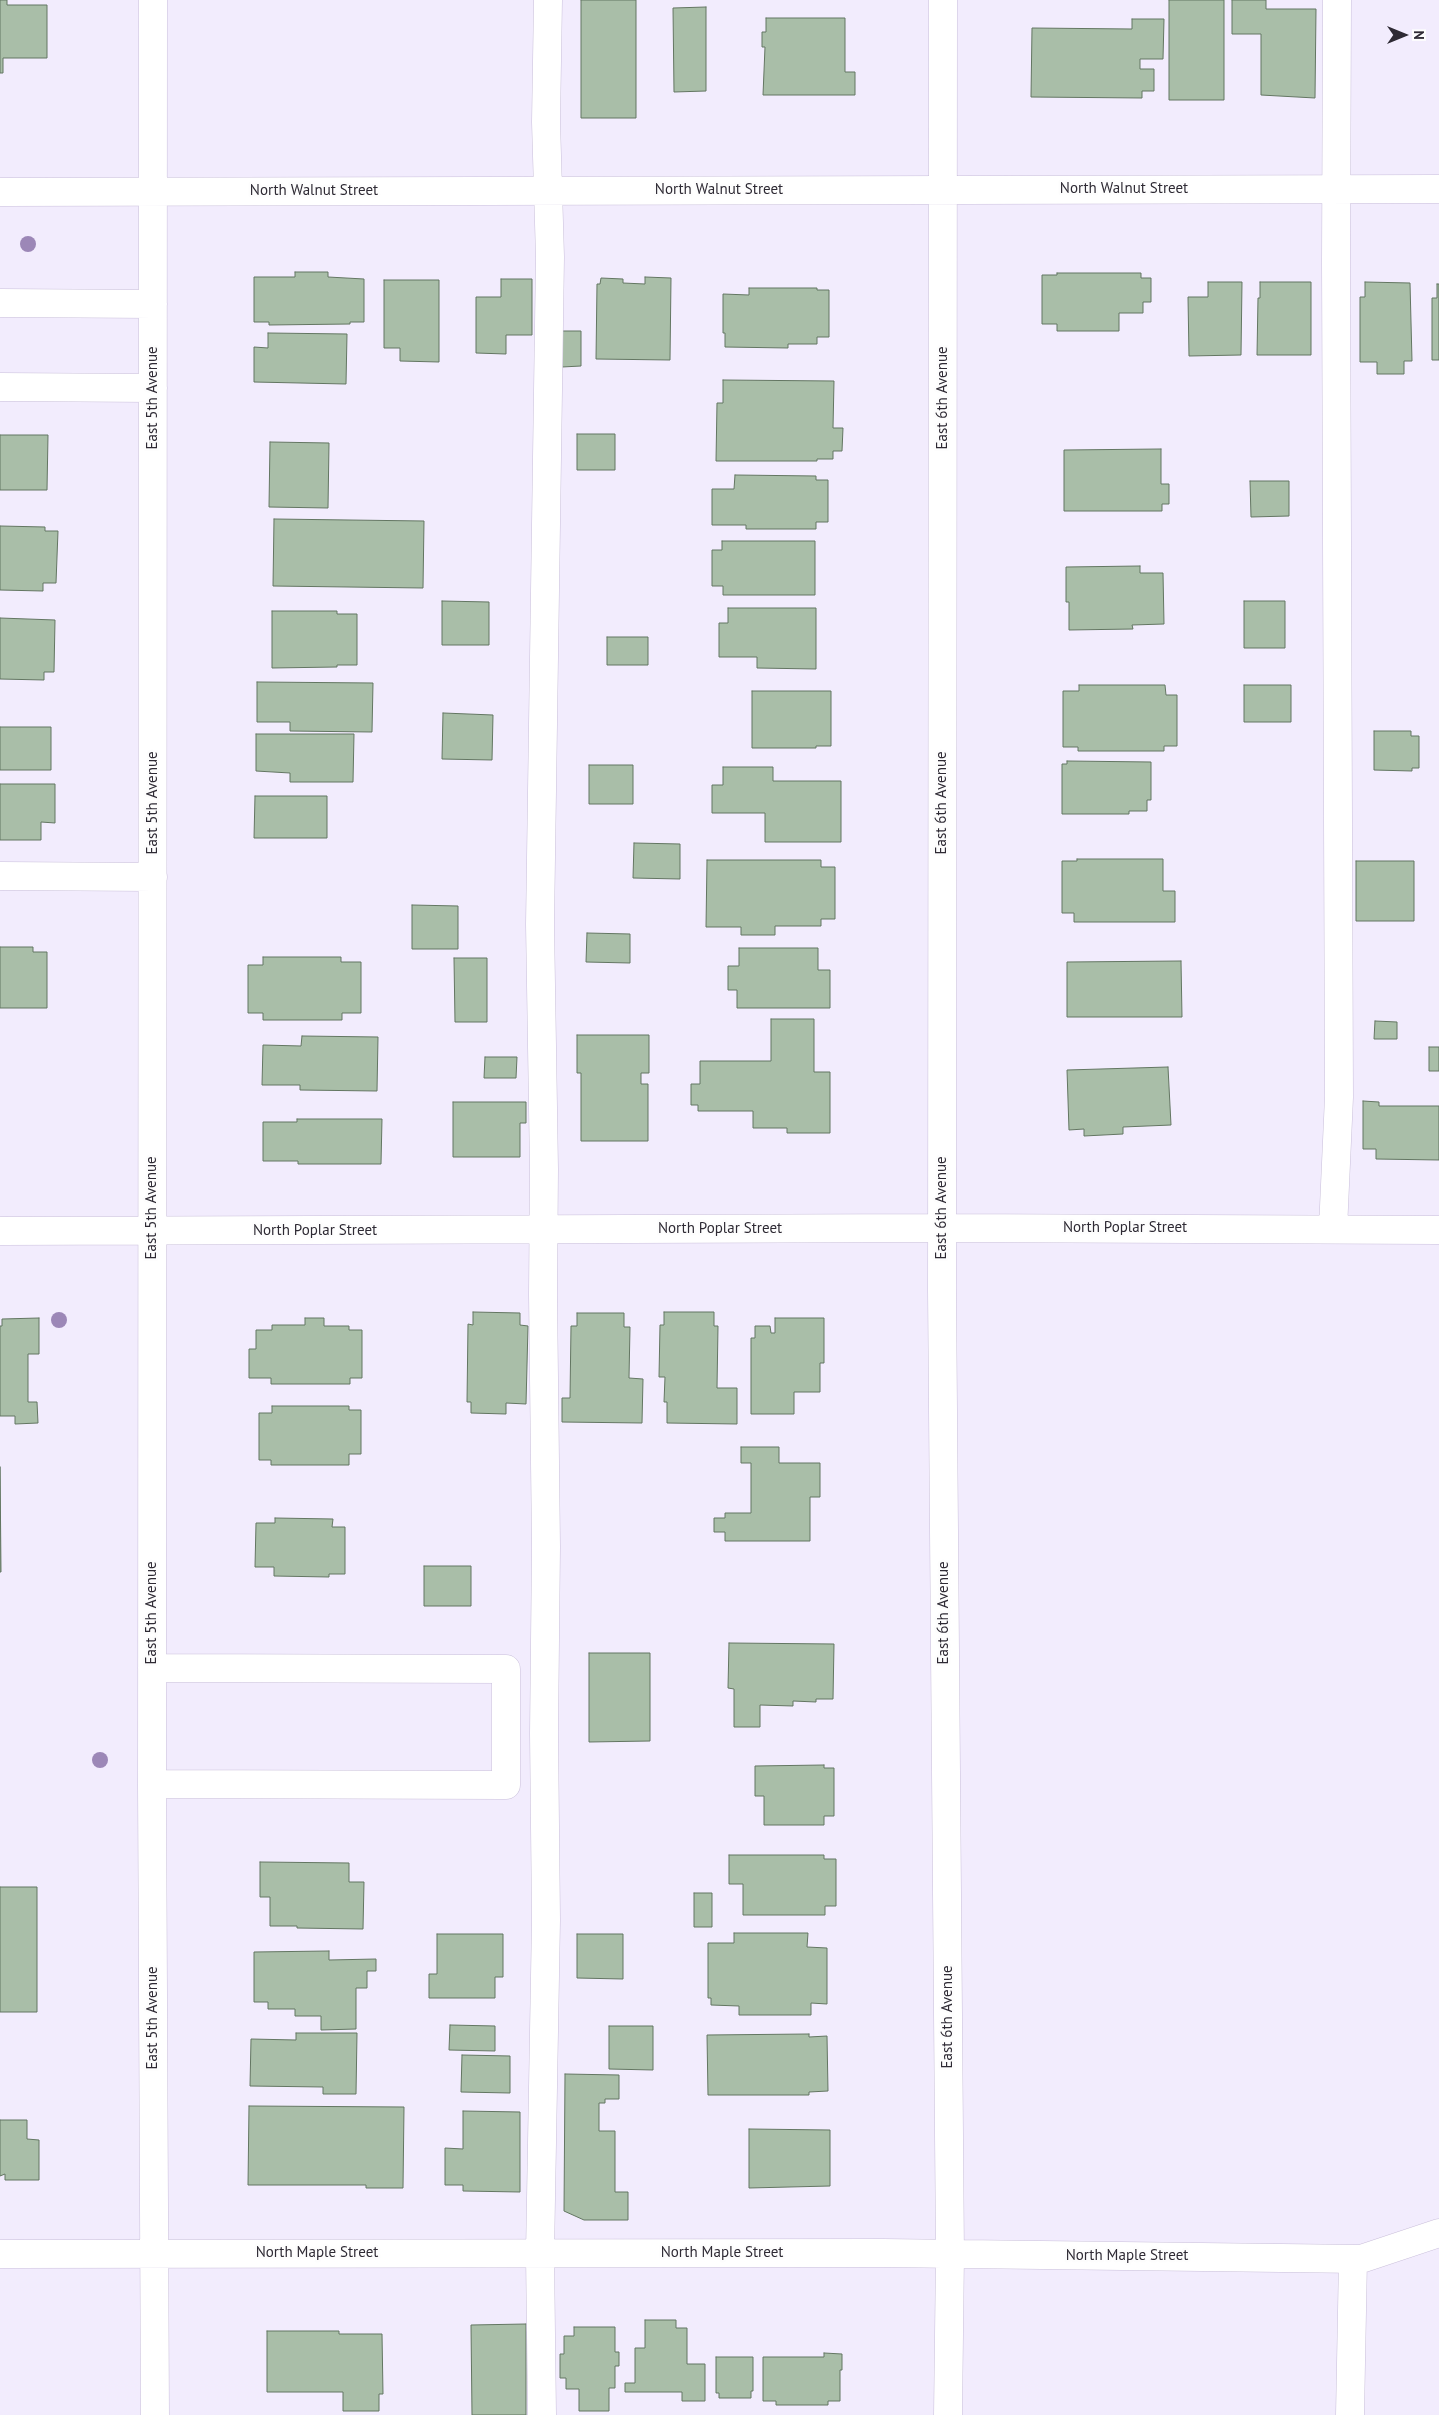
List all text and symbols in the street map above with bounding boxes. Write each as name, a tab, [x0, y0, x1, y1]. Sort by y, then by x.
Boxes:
north arrow	[1379, 10, 1429, 60]
text: N	[1410, 30, 1428, 40]
street label: North Walnut Street	[1060, 180, 1188, 198]
street label: North Walnut Street	[655, 181, 783, 199]
street label: North Walnut Street	[250, 182, 378, 200]
street label: East 5th Avenue	[144, 346, 162, 450]
street label: East 6th Avenue	[934, 346, 952, 450]
street label: East 5th Avenue	[144, 751, 162, 855]
street label: East 6th Avenue	[933, 751, 951, 855]
street label: East 5th Avenue	[143, 1156, 161, 1260]
street label: East 6th Avenue	[933, 1156, 951, 1260]
street label: North Poplar Street	[1063, 1219, 1187, 1237]
street label: North Poplar Street	[658, 1220, 782, 1238]
street label: North Poplar Street	[253, 1222, 377, 1240]
street label: East 5th Avenue	[143, 1561, 161, 1665]
street label: East 6th Avenue	[935, 1561, 953, 1665]
street label: East 6th Avenue	[939, 1965, 957, 2069]
street label: East 5th Avenue	[144, 1966, 162, 2070]
street label: North Maple Street	[256, 2244, 378, 2262]
street label: North Maple Street	[661, 2244, 783, 2262]
street label: North Maple Street	[1066, 2247, 1188, 2265]

